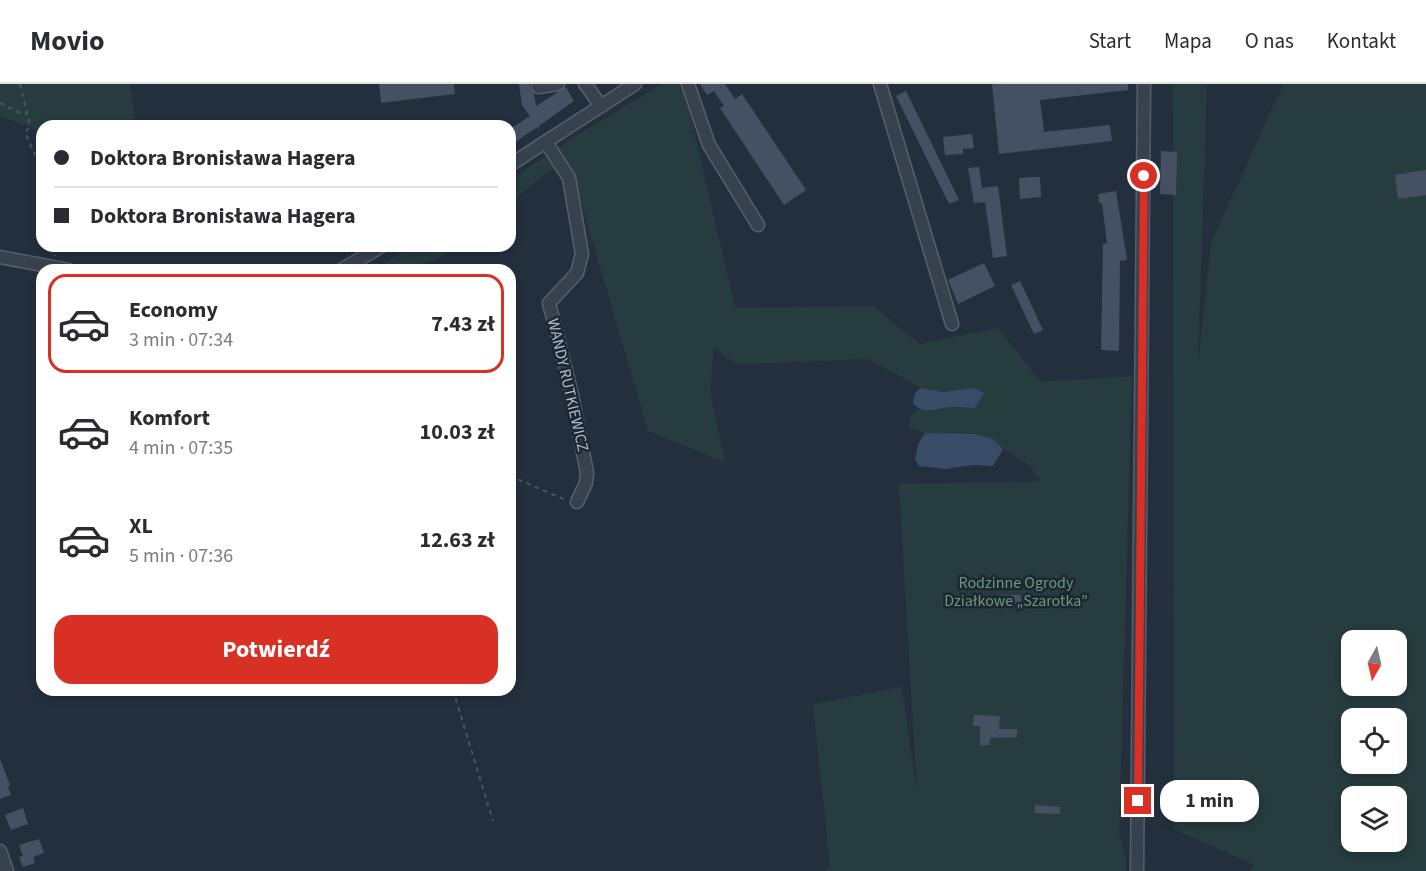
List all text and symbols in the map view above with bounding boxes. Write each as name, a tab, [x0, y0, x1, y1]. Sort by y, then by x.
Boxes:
text: Movio	[30, 21, 105, 61]
text: Start	[1089, 26, 1131, 56]
text: Mapa	[1164, 26, 1212, 56]
text: O nas	[1245, 26, 1294, 56]
text: Kontakt	[1327, 26, 1396, 56]
text: Doktora Bronisława Hagera	[90, 142, 356, 174]
route start	[1130, 162, 1157, 189]
text: Doktora Bronisława Hagera	[90, 200, 356, 232]
text: Economy	[129, 294, 218, 326]
icon: car	[57, 297, 111, 351]
text: 7.43 zł	[431, 308, 495, 340]
street label: WANDY RUTKIEWICZ	[542, 316, 594, 454]
text: 3 min · 07:34	[129, 326, 233, 354]
text: Komfort	[129, 402, 210, 434]
icon: car	[57, 405, 111, 459]
text: 10.03 zł	[420, 416, 495, 448]
text: 4 min · 07:35	[129, 434, 233, 462]
text: XL	[129, 510, 153, 542]
icon: car	[57, 513, 111, 567]
text: 12.63 zł	[420, 524, 495, 556]
text: 5 min · 07:36	[129, 542, 233, 570]
park label: Rodzinne Ogrody Działkowe „Szarotka”	[944, 572, 1088, 612]
button: Potwierdź	[54, 615, 498, 684]
north arrow	[1341, 630, 1407, 696]
map controls	[1341, 630, 1407, 852]
button: locate	[1341, 708, 1407, 774]
callout: 1 min	[1159, 780, 1258, 822]
button: layers	[1341, 786, 1407, 852]
route end	[1124, 787, 1151, 814]
text: 1 min	[1185, 787, 1234, 815]

